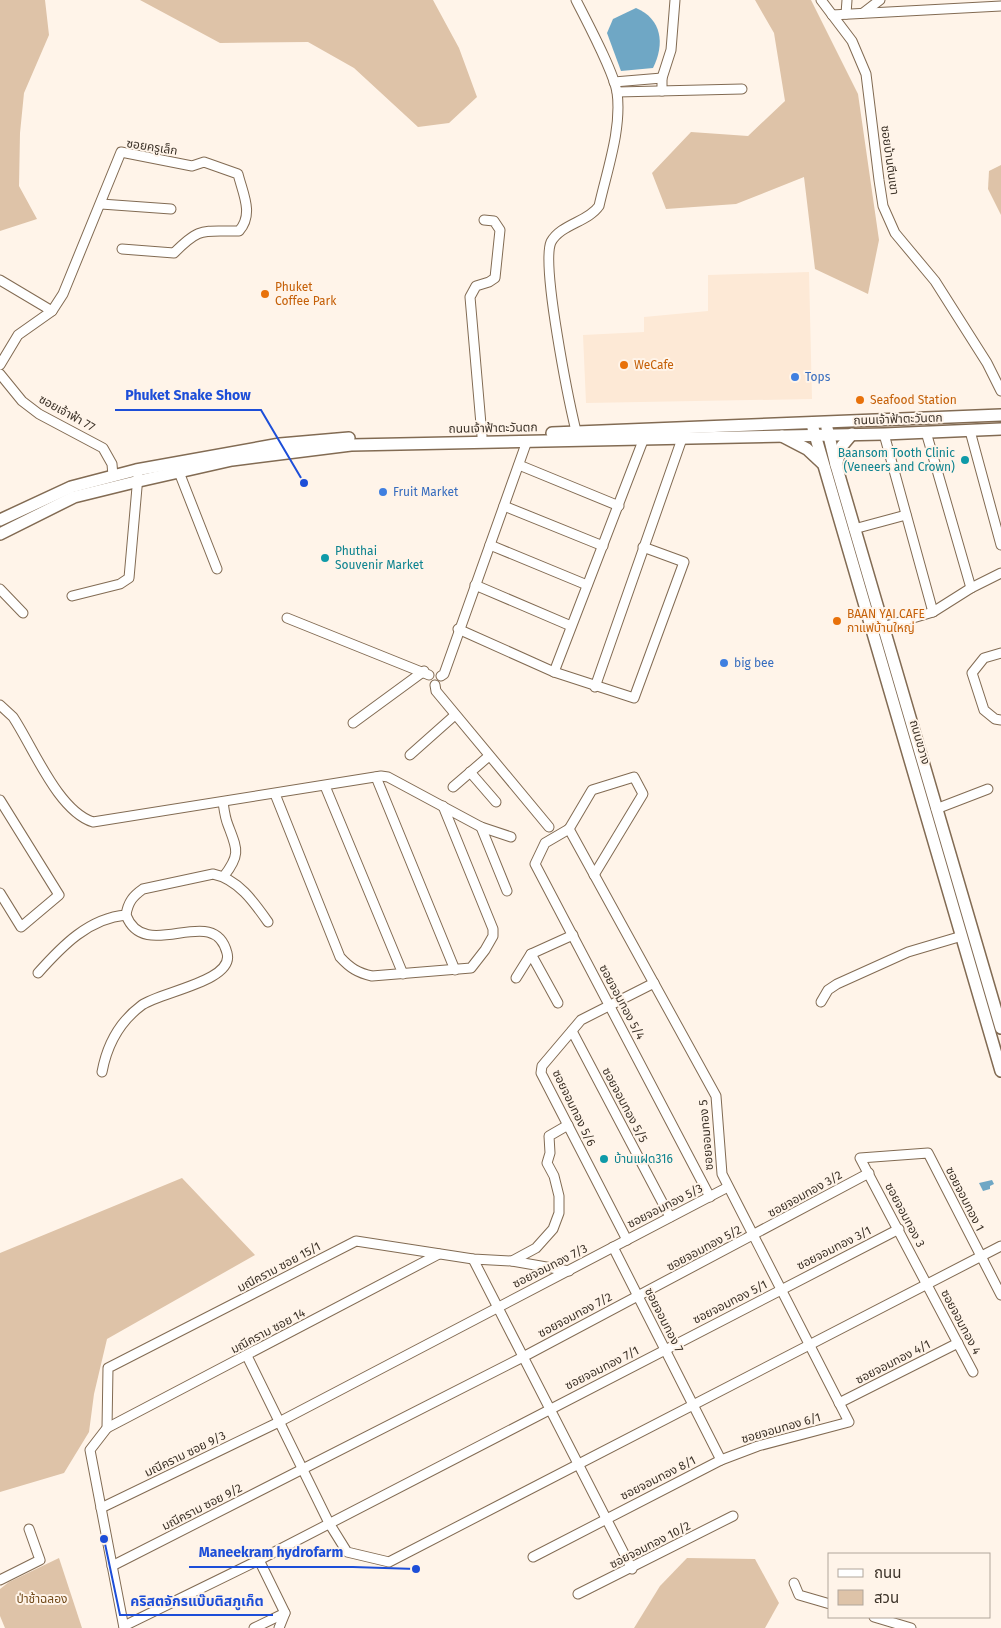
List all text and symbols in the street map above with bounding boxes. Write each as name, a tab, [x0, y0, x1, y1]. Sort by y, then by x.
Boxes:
street label: ซอยบ้านตีนเขา	[878, 124, 902, 196]
street label: ซอยครูเล็ก	[126, 136, 178, 158]
place label: Phuket Coffee Park	[275, 280, 337, 308]
marker: Phuket Coffee Park	[259, 288, 271, 300]
place label: WeCafe	[634, 358, 674, 372]
marker: WeCafe	[618, 359, 630, 371]
place label: Tops	[805, 370, 831, 384]
marker: Tops	[789, 371, 801, 383]
callout: Phuket Snake Show	[115, 381, 261, 410]
text: Phuket Snake Show	[125, 387, 251, 404]
street label: ซอยเจ้าฟ้า 77	[36, 392, 98, 434]
place label: Seafood Station	[870, 393, 957, 407]
marker: Seafood Station	[854, 394, 866, 406]
street label: ถนนเจ้าฟ้าตะวันตก	[853, 410, 943, 428]
street label: ถนนเจ้าฟ้าตะวันตก	[448, 420, 538, 436]
place label: Baansom Tooth Clinic (Veneers and Crown)	[838, 446, 955, 474]
marker: Baansom Tooth Clinic (Veneers and Crown)	[959, 454, 971, 466]
place label: Fruit Market	[393, 485, 459, 499]
marker: Fruit Market	[377, 486, 389, 498]
place label: Phuthai Souvenir Market	[335, 544, 424, 572]
marker: Phuthai Souvenir Market	[319, 552, 331, 564]
place label: BAAN YAI CAFE กาแฟบ้านใหญ่	[847, 607, 925, 635]
marker: BAAN YAI CAFE กาแฟบ้านใหญ่	[831, 615, 843, 627]
place label: big bee	[734, 656, 774, 670]
marker: big bee	[718, 657, 730, 669]
street label: ถนนขวาง	[907, 718, 933, 766]
street label: ซอยจอมทอง 5/4	[596, 962, 648, 1042]
street label: ซอยจอมทอง 5/5	[599, 1065, 651, 1145]
street label: ซอยจอมทอง 5/6	[549, 1068, 599, 1148]
street label: ซอยจอมทอง 5	[696, 1099, 716, 1171]
place label: บ้านแฝด316	[614, 1152, 673, 1166]
marker: บ้านแฝด316	[598, 1153, 610, 1165]
street label: ซอยจอมทอง 1	[943, 1164, 987, 1234]
street label: ซอยจอมทอง 3/2	[765, 1168, 845, 1220]
street label: ซอยจอมทอง 3	[882, 1180, 928, 1250]
street label: ซอยจอมทอง 5/3	[625, 1181, 705, 1231]
street label: ซอยจอมทอง 5/2	[664, 1222, 744, 1274]
street label: ซอยจอมทอง 3/1	[794, 1223, 874, 1273]
street label: มณีคราม ซอย 15/1	[235, 1239, 323, 1295]
street label: ซอยจอมทอง 7/3	[510, 1241, 590, 1291]
street label: ซอยจอมทอง 5/1	[690, 1277, 770, 1327]
street label: ซอยจอมทอง 7	[642, 1285, 686, 1355]
street label: ซอยจอมทอง 4	[938, 1287, 984, 1357]
street label: ซอยจอมทอง 7/2	[536, 1290, 614, 1340]
street label: มณีคราม ซอย 14	[228, 1305, 308, 1357]
street label: ซอยจอมทอง 4/1	[853, 1337, 933, 1387]
street label: ซอยจอมทอง 7/1	[563, 1343, 641, 1393]
street label: ซอยจอมทอง 6/1	[740, 1410, 822, 1446]
street label: มณีคราม ซอย 9/3	[142, 1428, 228, 1480]
street label: ซอยจอมทอง 8/1	[618, 1453, 698, 1503]
street label: มณีคราม ซอย 9/2	[159, 1481, 245, 1533]
street label: ซอยจอมทอง 10/2	[607, 1519, 693, 1571]
callout: Maneekram hydrofarm	[189, 1538, 353, 1567]
text: Maneekram hydrofarm	[199, 1544, 343, 1561]
legend	[828, 1553, 991, 1618]
text: ถนน	[874, 1564, 901, 1582]
callout: คริสตจักรแบ๊บติสภูเก็ต	[120, 1586, 273, 1615]
text: สวน	[874, 1589, 899, 1607]
park label: ป่าช้าฉลอง	[16, 1592, 68, 1606]
text: คริสตจักรแบ๊บติสภูเก็ต	[130, 1593, 264, 1611]

